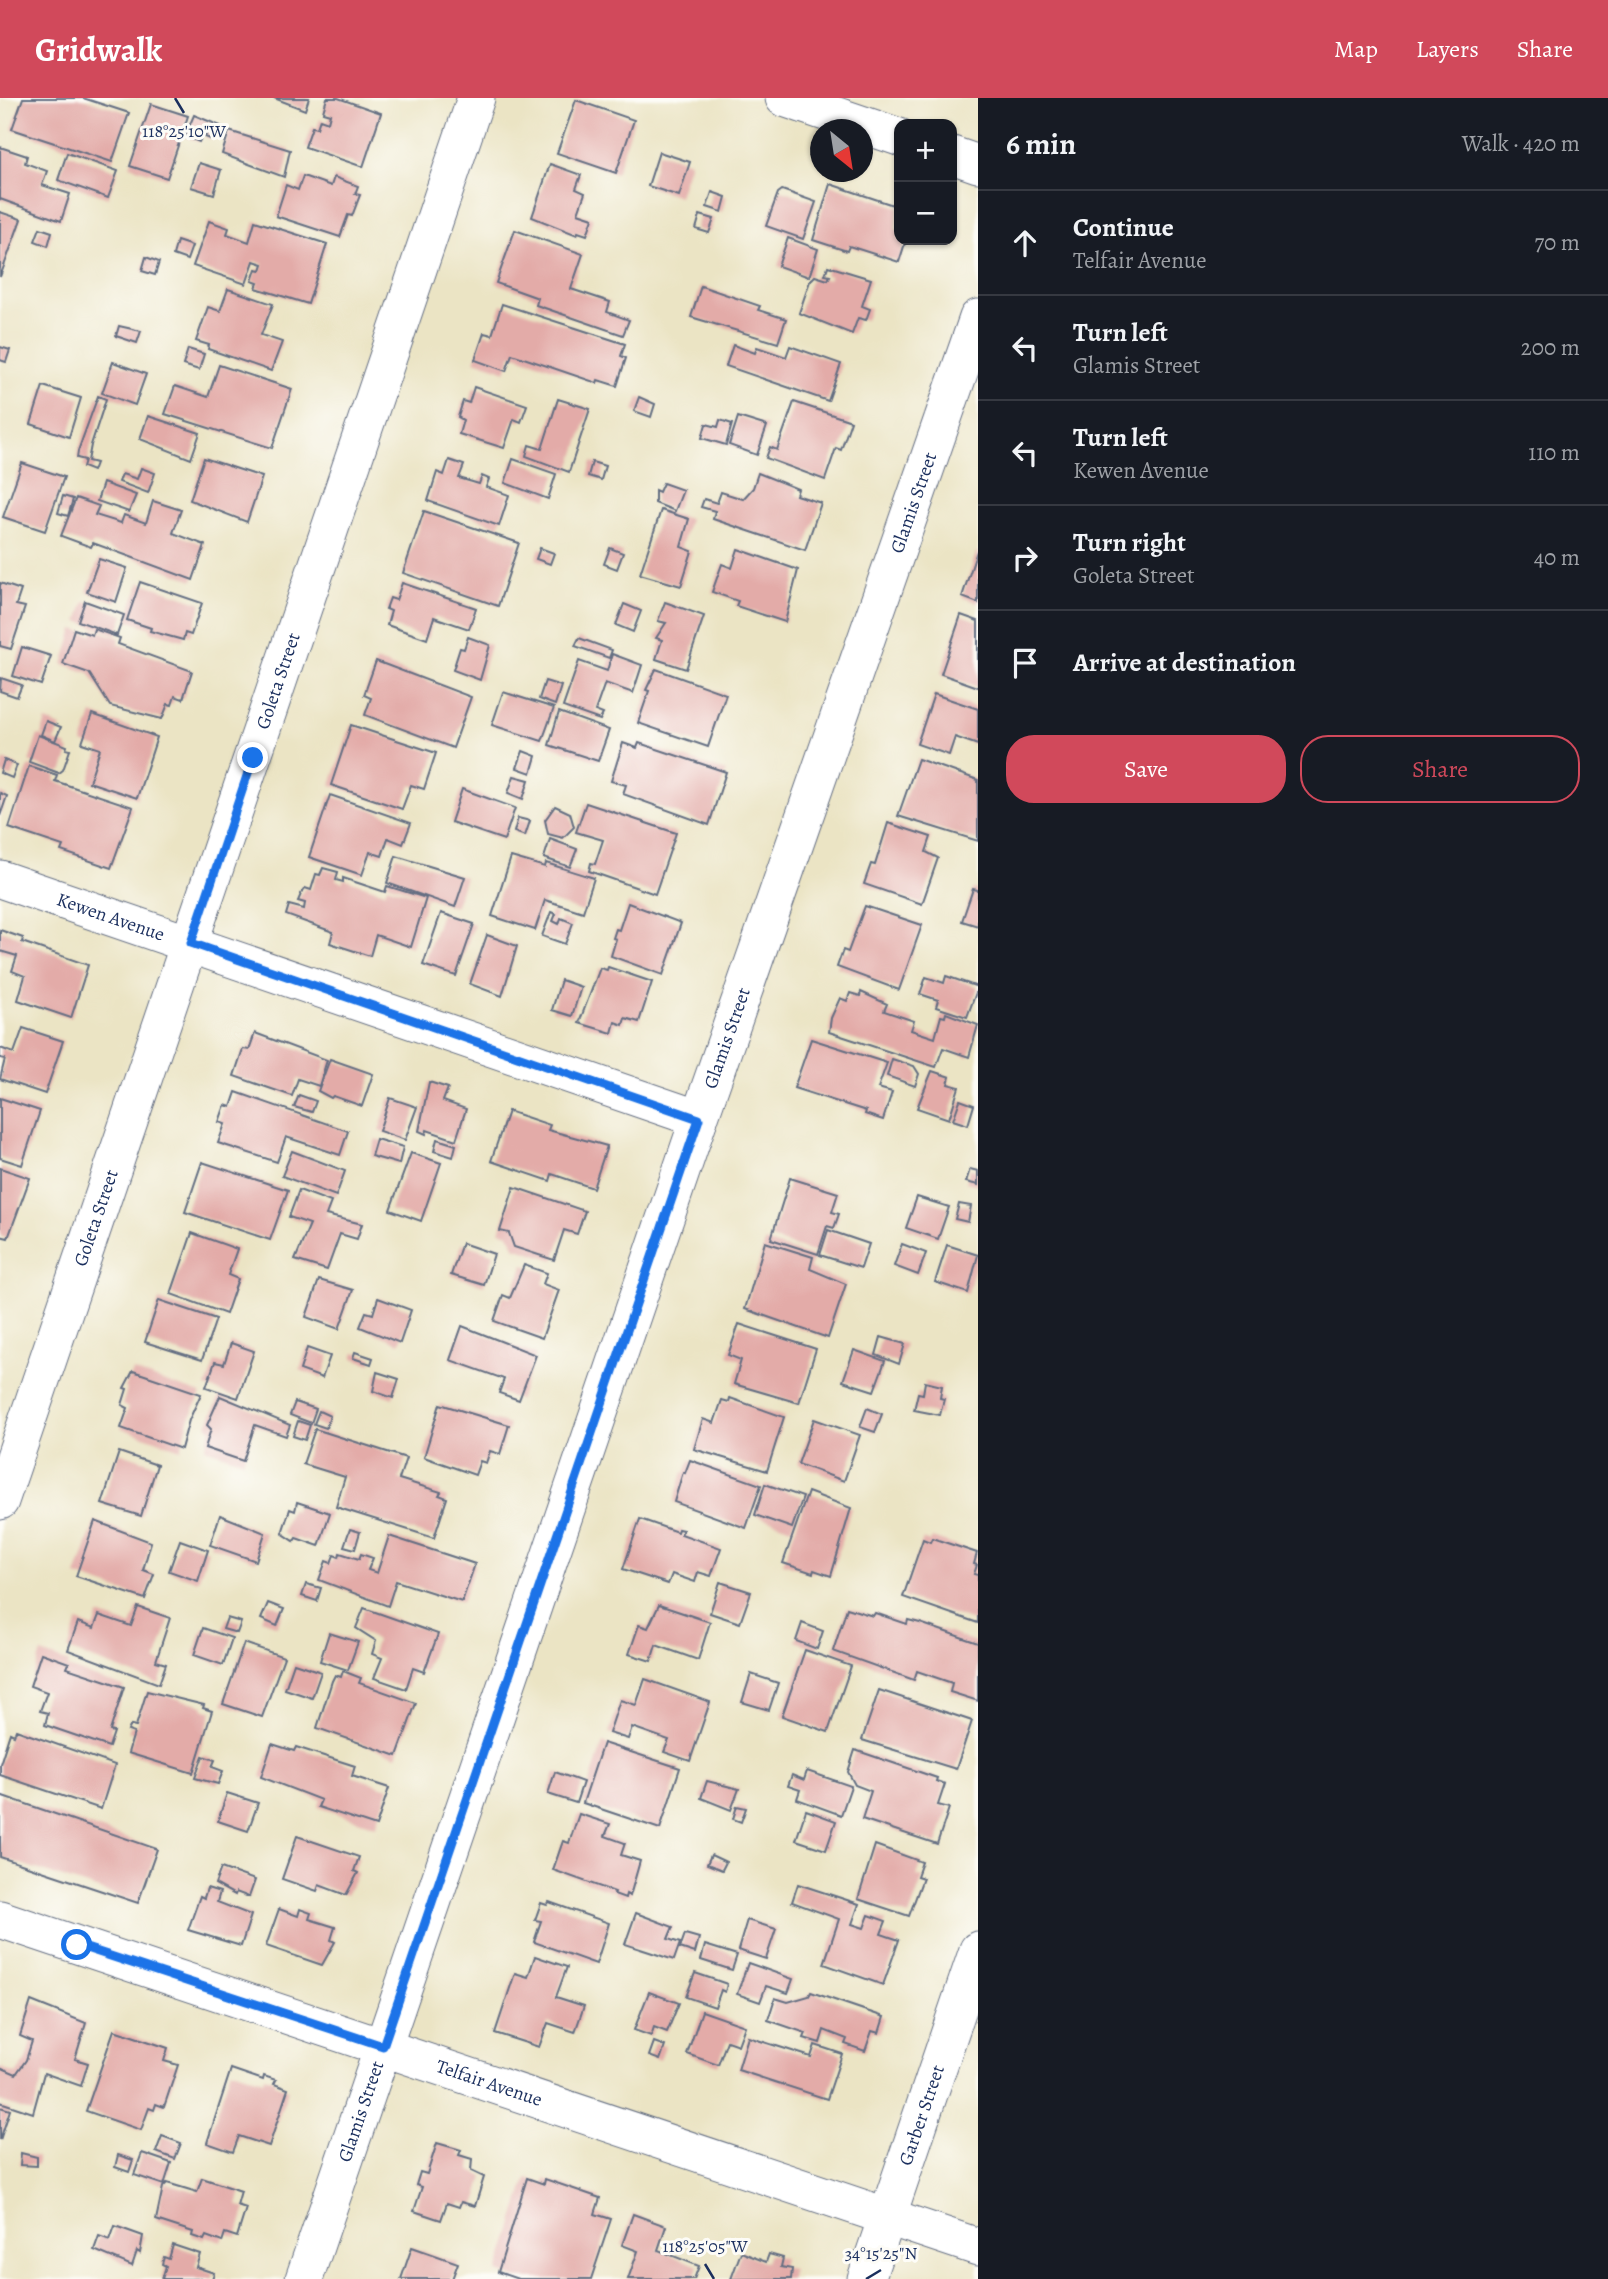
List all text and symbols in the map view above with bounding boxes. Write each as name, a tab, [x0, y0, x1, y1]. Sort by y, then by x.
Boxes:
text: Gridwalk	[35, 27, 162, 72]
text: Map	[1334, 33, 1378, 65]
text: Layers	[1416, 33, 1479, 65]
text: Share	[1517, 33, 1573, 65]
text: 118°25'10"W	[142, 119, 226, 143]
north arrow	[810, 119, 873, 182]
map controls	[894, 119, 957, 245]
button: +	[894, 119, 957, 182]
text: 6 min	[1006, 124, 1076, 164]
text: Walk · 420 m	[1462, 128, 1580, 159]
button: −	[894, 182, 957, 245]
text: Continue	[1073, 210, 1174, 245]
icon: ahead	[1006, 224, 1044, 262]
text: 70 m	[1534, 227, 1580, 258]
text: Telfair Avenue	[1073, 245, 1207, 276]
text: Turn left	[1073, 315, 1168, 350]
icon: left	[1006, 329, 1044, 367]
text: 200 m	[1521, 332, 1580, 363]
text: Glamis Street	[1073, 350, 1200, 381]
text: Turn left	[1073, 420, 1168, 455]
icon: left	[1006, 434, 1044, 472]
text: 110 m	[1528, 437, 1580, 468]
street label: Glamis Street	[884, 449, 943, 557]
text: Kewen Avenue	[1073, 455, 1209, 486]
text: Turn right	[1073, 525, 1186, 560]
icon: right	[1006, 539, 1044, 577]
text: 40 m	[1534, 542, 1580, 573]
text: Goleta Street	[1073, 560, 1195, 591]
street label: Goleta Street	[250, 629, 307, 733]
icon: arrive	[1006, 644, 1044, 682]
text: Arrive at destination	[1073, 645, 1296, 680]
button: Save	[1006, 735, 1286, 803]
button: Share	[1300, 735, 1580, 803]
route end	[237, 742, 268, 773]
street label: Kewen Avenue	[53, 886, 168, 948]
street label: Glamis Street	[698, 984, 757, 1092]
street label: Goleta Street	[68, 1166, 125, 1270]
route start	[61, 1929, 92, 1960]
street label: Telfair Avenue	[433, 2053, 546, 2113]
street label: Glamis Street	[332, 2057, 390, 2165]
street label: Garber Street	[893, 2062, 951, 2169]
text: 118°25'05"W	[662, 2234, 748, 2258]
text: 34°15'25"N	[845, 2241, 917, 2265]

